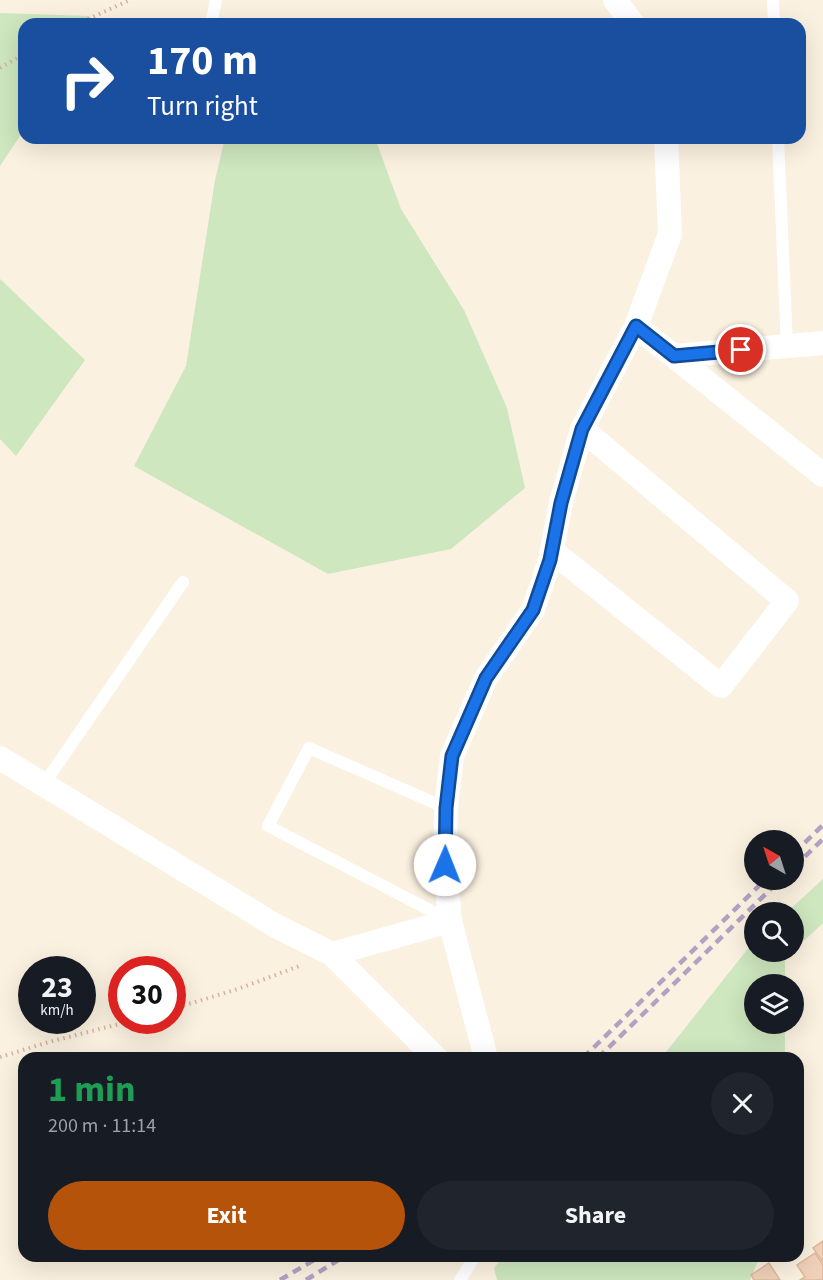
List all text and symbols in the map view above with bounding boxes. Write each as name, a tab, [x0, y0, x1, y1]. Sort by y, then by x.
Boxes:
text: 170 m	[147, 31, 258, 91]
icon: right	[48, 42, 126, 120]
text: Turn right	[147, 87, 258, 126]
pin	[715, 324, 766, 375]
icon: arrive	[724, 333, 757, 366]
north arrow	[744, 830, 804, 890]
map controls	[744, 830, 804, 1034]
position arrow	[413, 833, 477, 897]
button: search	[744, 902, 804, 962]
speed limit sign: 30	[108, 956, 186, 1034]
text: 23	[41, 966, 73, 1009]
button: layers	[744, 974, 804, 1034]
text: km/h	[40, 1000, 74, 1021]
text: 1 min	[48, 1064, 136, 1115]
button: close	[711, 1072, 774, 1135]
text: 200 m · 11:14	[48, 1112, 156, 1140]
button: Exit	[48, 1181, 405, 1250]
button: Share	[417, 1181, 774, 1250]

